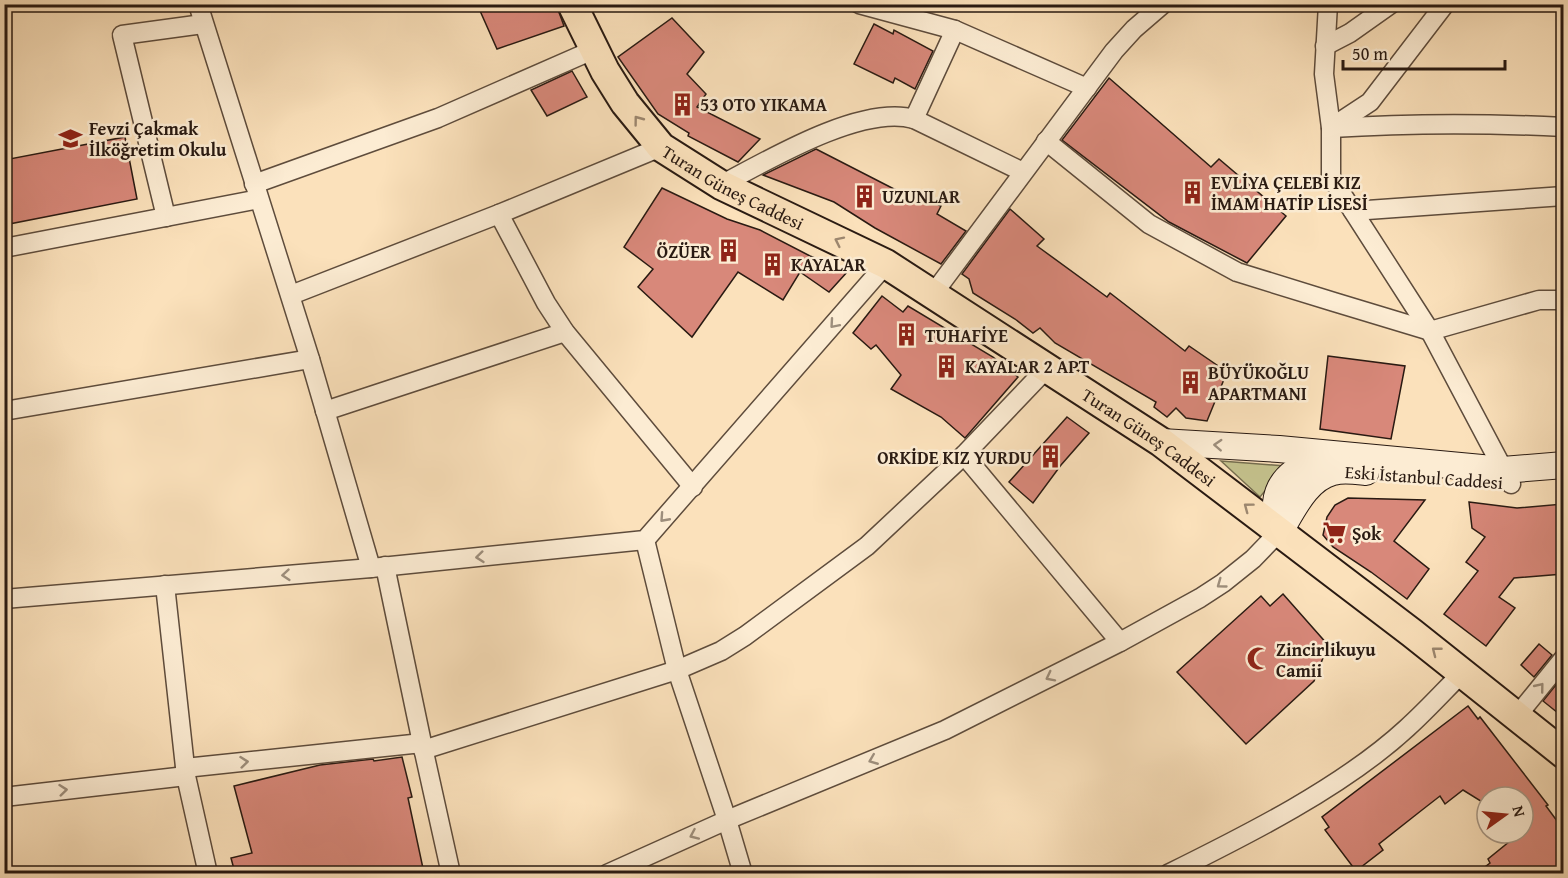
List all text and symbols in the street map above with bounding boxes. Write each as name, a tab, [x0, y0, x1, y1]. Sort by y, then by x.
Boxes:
scale bar	[1343, 33, 1505, 71]
text: 50 m	[1352, 40, 1388, 67]
building icon: 53 OTO YIKAMA	[669, 91, 695, 117]
place label: 53 OTO YIKAMA	[700, 91, 827, 118]
place label: Fevzi Çakmak İlköğretim Okulu	[89, 115, 227, 163]
one-way arrow	[634, 115, 645, 126]
school or university icon: Fevzi Çakmak İlköğretim Okulu	[58, 125, 84, 151]
street label: Turan Güneş Caddesi	[657, 138, 809, 236]
place label: EVLİYA ÇELEBİ KIZ İMAM HATİP LİSESİ	[1211, 169, 1368, 217]
building icon: EVLİYA ÇELEBİ KIZ İMAM HATİP LİSESİ	[1180, 179, 1206, 205]
building icon: UZUNLAR	[851, 183, 877, 209]
place label: UZUNLAR	[882, 183, 961, 210]
one-way arrow	[834, 237, 845, 249]
place label: ÖZÜER	[657, 238, 712, 265]
building icon: ÖZÜER	[716, 238, 742, 264]
building icon: KAYALAR	[760, 251, 786, 277]
place label: KAYALAR	[791, 251, 866, 278]
one-way arrow	[830, 317, 841, 328]
building icon: TUHAFİYE	[894, 322, 920, 348]
place label: TUHAFİYE	[925, 322, 1008, 349]
building icon: KAYALAR 2 APT	[934, 353, 960, 379]
place label: KAYALAR 2 APT	[965, 353, 1090, 380]
place label: BÜYÜKOĞLU APARTMANI	[1208, 359, 1309, 407]
building icon: BÜYÜKOĞLU APARTMANI	[1177, 369, 1203, 395]
street label: Turan Güneş Caddesi	[1077, 381, 1222, 493]
one-way arrow	[1213, 439, 1222, 452]
place label: ORKİDE KIZ YURDU	[877, 444, 1032, 471]
building icon: ORKİDE KIZ YURDU	[1037, 444, 1063, 470]
street label: Eski İstanbul Caddesi	[1344, 458, 1504, 496]
one-way arrow	[1244, 503, 1255, 514]
one-way arrow	[660, 512, 671, 522]
supermarket icon: Şok	[1321, 520, 1347, 546]
place label: Şok	[1352, 520, 1382, 547]
one-way arrow	[475, 550, 484, 562]
one-way arrow	[281, 568, 290, 581]
one-way arrow	[1216, 577, 1227, 588]
place label: Zincirlikuyu Camii	[1276, 636, 1376, 684]
mosque icon: Zincirlikuyu Camii	[1245, 646, 1271, 672]
one-way arrow	[1432, 648, 1443, 659]
one-way arrow	[1045, 670, 1056, 682]
one-way arrow	[1532, 683, 1543, 694]
one-way arrow	[869, 753, 880, 765]
one-way arrow	[239, 756, 248, 769]
one-way arrow	[58, 784, 67, 797]
north arrow	[1475, 785, 1535, 845]
text: N	[1507, 803, 1533, 820]
one-way arrow	[689, 828, 700, 840]

